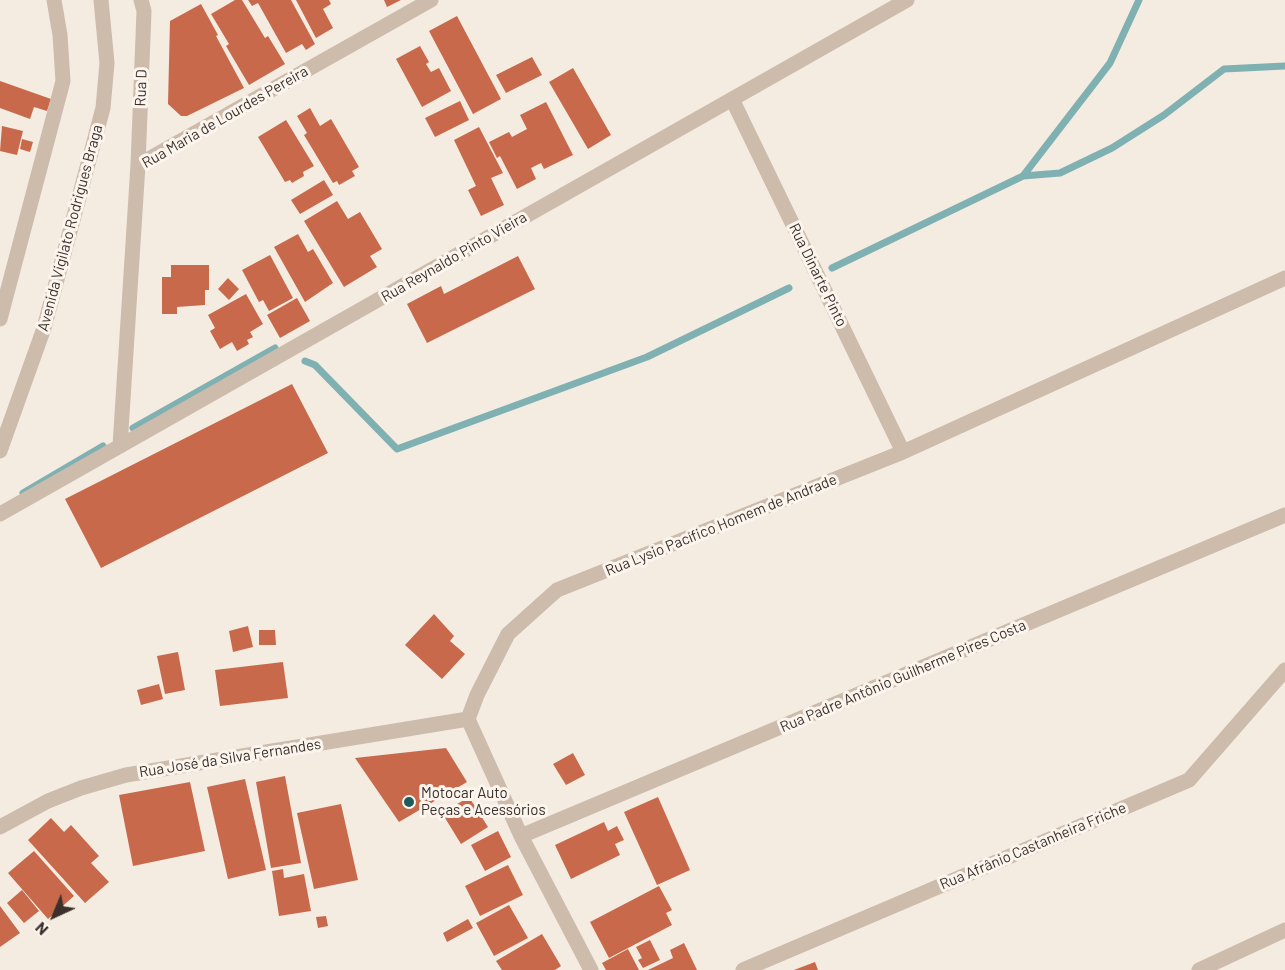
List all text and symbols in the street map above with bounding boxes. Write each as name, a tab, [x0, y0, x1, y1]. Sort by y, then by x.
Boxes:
street label: Rua Maria de Lourdes Pereira	[139, 62, 311, 172]
street label: Rua D	[131, 69, 151, 107]
street label: Avenida Vigilato Rodrigues Braga	[34, 123, 106, 333]
street label: Rua Reynaldo Pinto Vieira	[378, 208, 530, 306]
street label: Rua Dinarte Pinto	[785, 220, 851, 330]
street label: Rua Lysio Pacífico Homem de Andrade	[603, 470, 839, 580]
street label: Rua Padre Antônio Guilherme Pires Costa	[777, 616, 1029, 736]
street label: Rua José da Silva Fernandes	[138, 735, 322, 781]
place label: Motocar Auto Peças e Acessórios	[421, 784, 546, 819]
marker: Motocar Auto Peças e Acessórios	[402, 795, 416, 809]
street label: Rua Afrânio Castanheira Friche	[937, 799, 1129, 893]
north arrow	[24, 886, 84, 946]
text: N	[31, 919, 52, 940]

